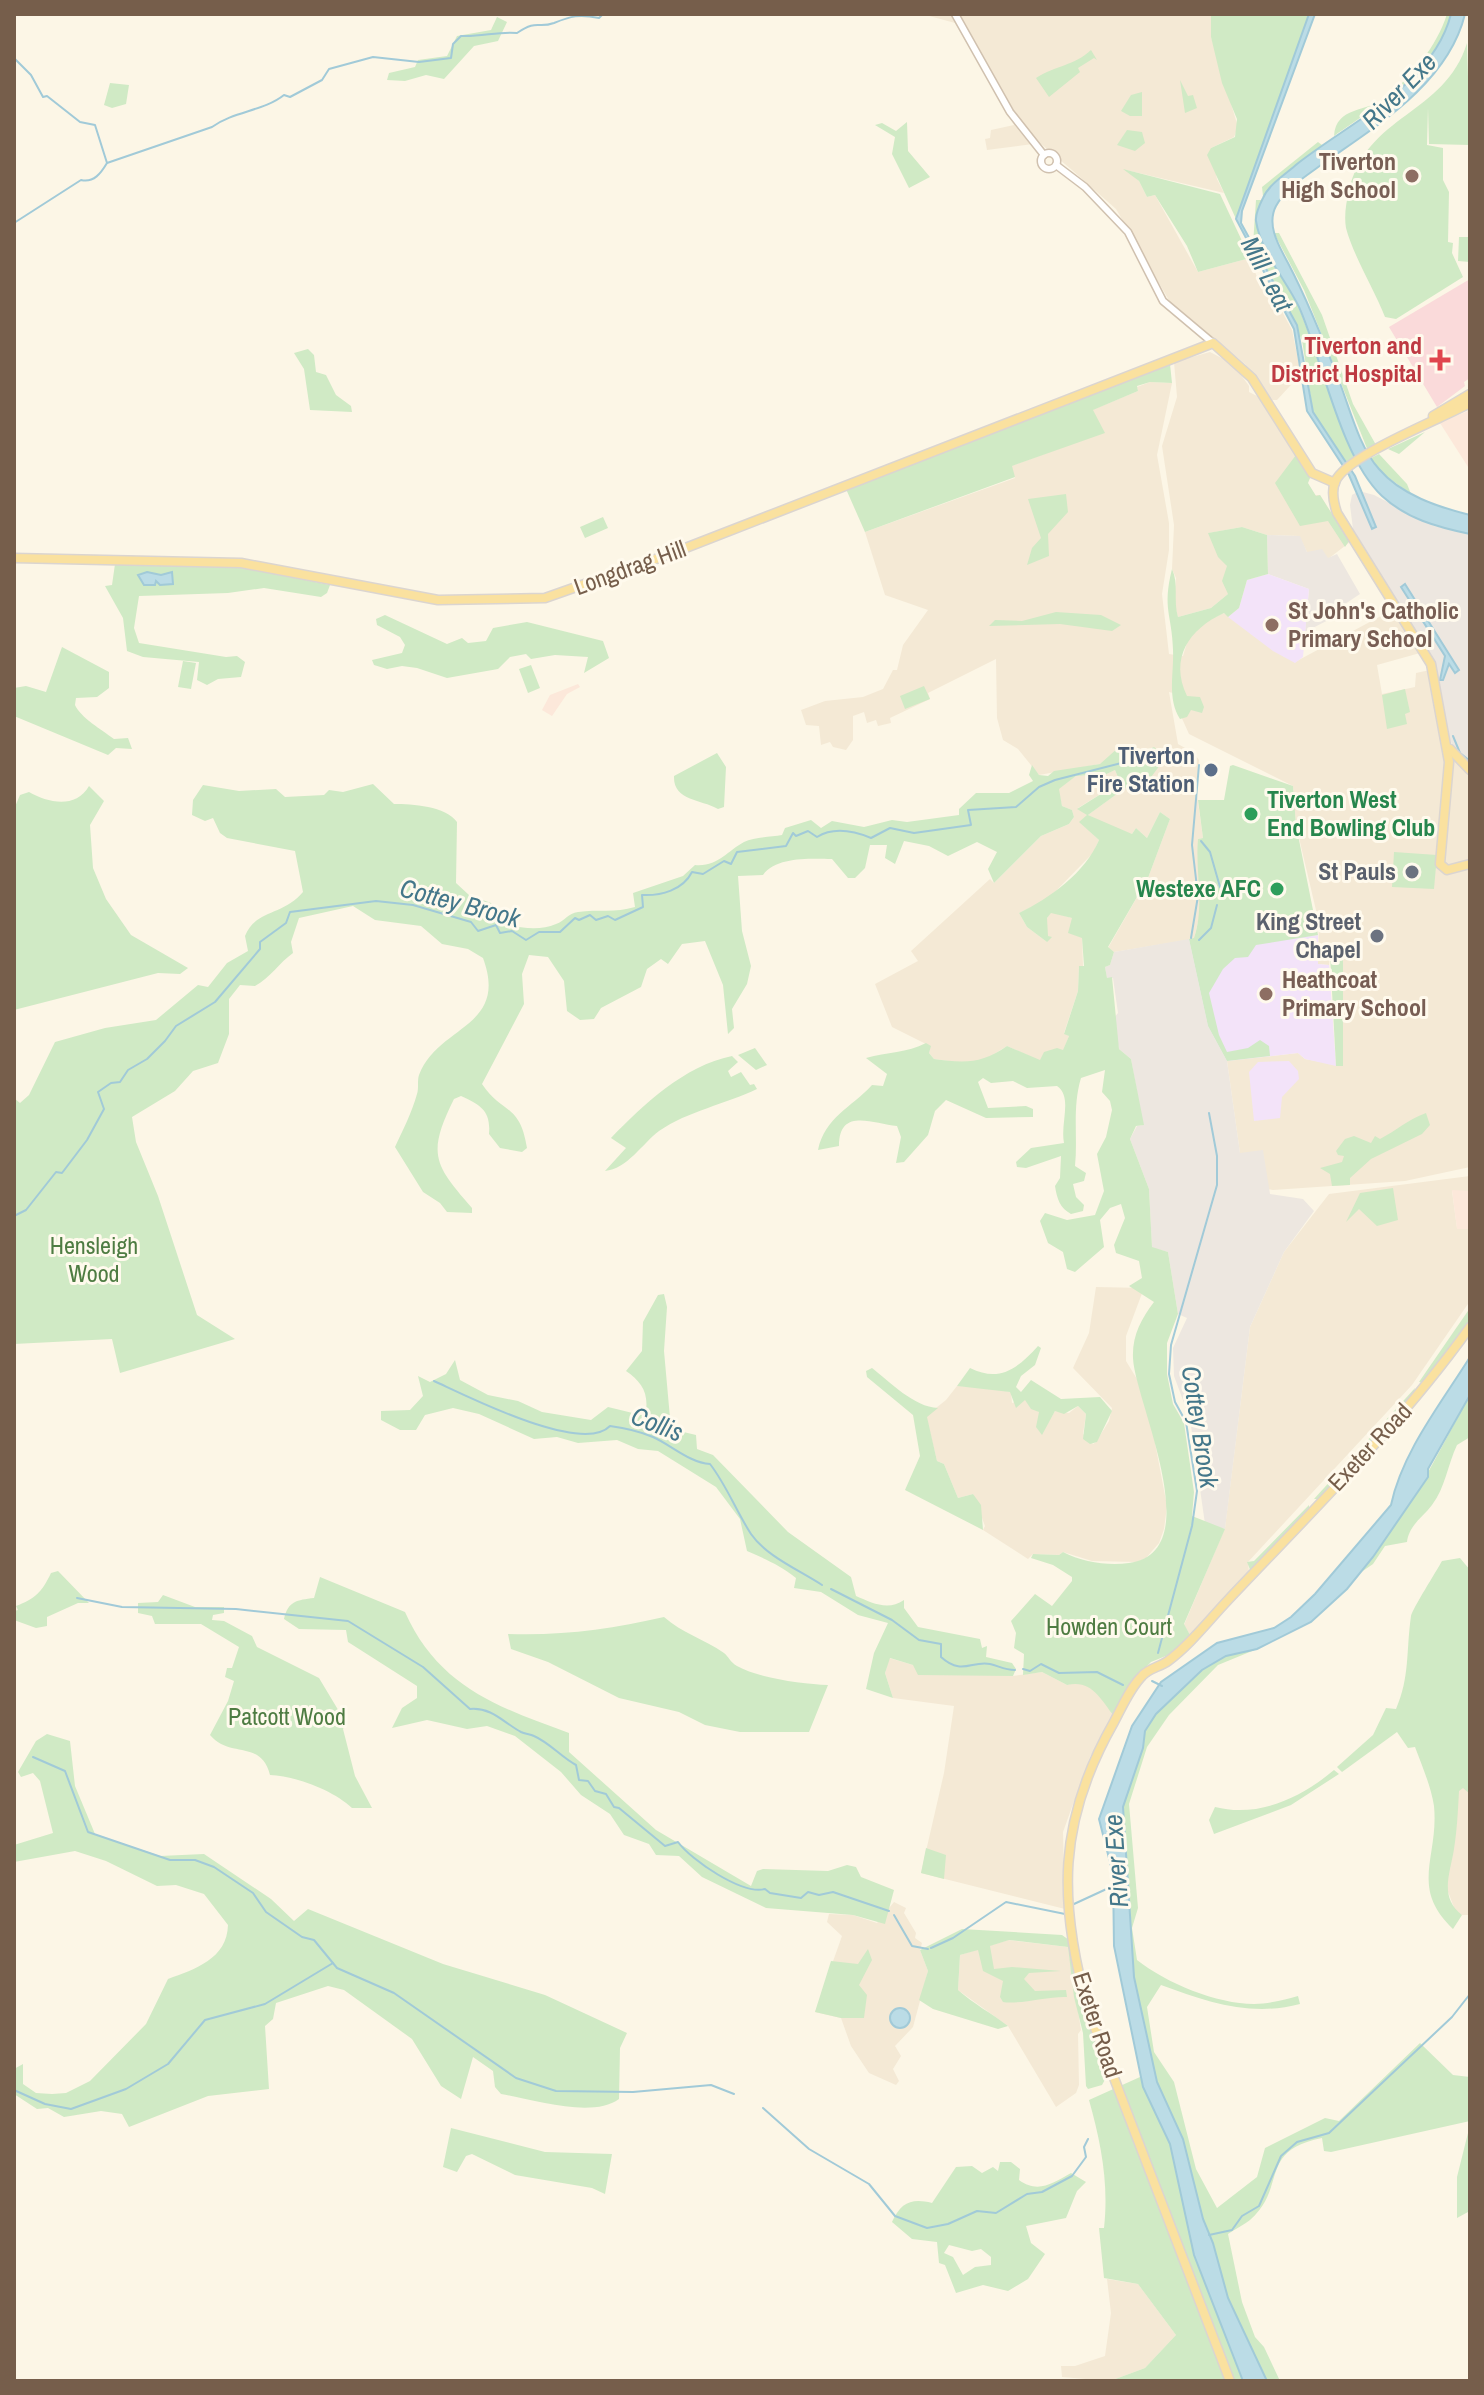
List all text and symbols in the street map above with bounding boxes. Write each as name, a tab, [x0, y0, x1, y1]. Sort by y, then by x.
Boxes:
water label: River Exe	[1354, 45, 1444, 136]
place label: Tiverton High School	[1281, 145, 1396, 205]
marker: Tiverton High School	[1403, 167, 1421, 185]
water label: Mill Leat	[1233, 230, 1302, 318]
place label: Tiverton and District Hospital	[1271, 329, 1422, 389]
marker: Tiverton and District Hospital	[1429, 349, 1451, 371]
street label: Longdrag Hill	[569, 532, 690, 602]
place label: St John's Catholic Primary School	[1288, 594, 1459, 654]
marker: St John's Catholic Primary School	[1263, 616, 1281, 634]
place label: Tiverton Fire Station	[1087, 739, 1195, 799]
marker: Tiverton Fire Station	[1202, 761, 1220, 779]
place label: Tiverton West End Bowling Club	[1267, 783, 1435, 843]
marker: Tiverton West End Bowling Club	[1242, 805, 1260, 823]
place label: St Pauls	[1318, 855, 1396, 887]
marker: St Pauls	[1403, 863, 1421, 881]
water label: Cottey Brook	[396, 870, 525, 936]
place label: Westexe AFC	[1136, 872, 1261, 904]
marker: Westexe AFC	[1268, 880, 1286, 898]
place label: King Street Chapel	[1256, 905, 1361, 965]
marker: King Street Chapel	[1368, 927, 1386, 945]
place label: Heathcoat Primary School	[1282, 963, 1426, 1023]
marker: Heathcoat Primary School	[1257, 985, 1275, 1003]
park label: Hensleigh Wood	[50, 1229, 138, 1289]
water label: Cottey Brook	[1174, 1363, 1228, 1492]
street label: Exeter Road	[1320, 1395, 1418, 1497]
water label: Collis	[626, 1398, 688, 1449]
park label: Howden Court	[1046, 1610, 1172, 1642]
park label: Patcott Wood	[228, 1700, 346, 1732]
water label: River Exe	[1095, 1813, 1136, 1909]
street label: Exeter Road	[1066, 1968, 1130, 2082]

